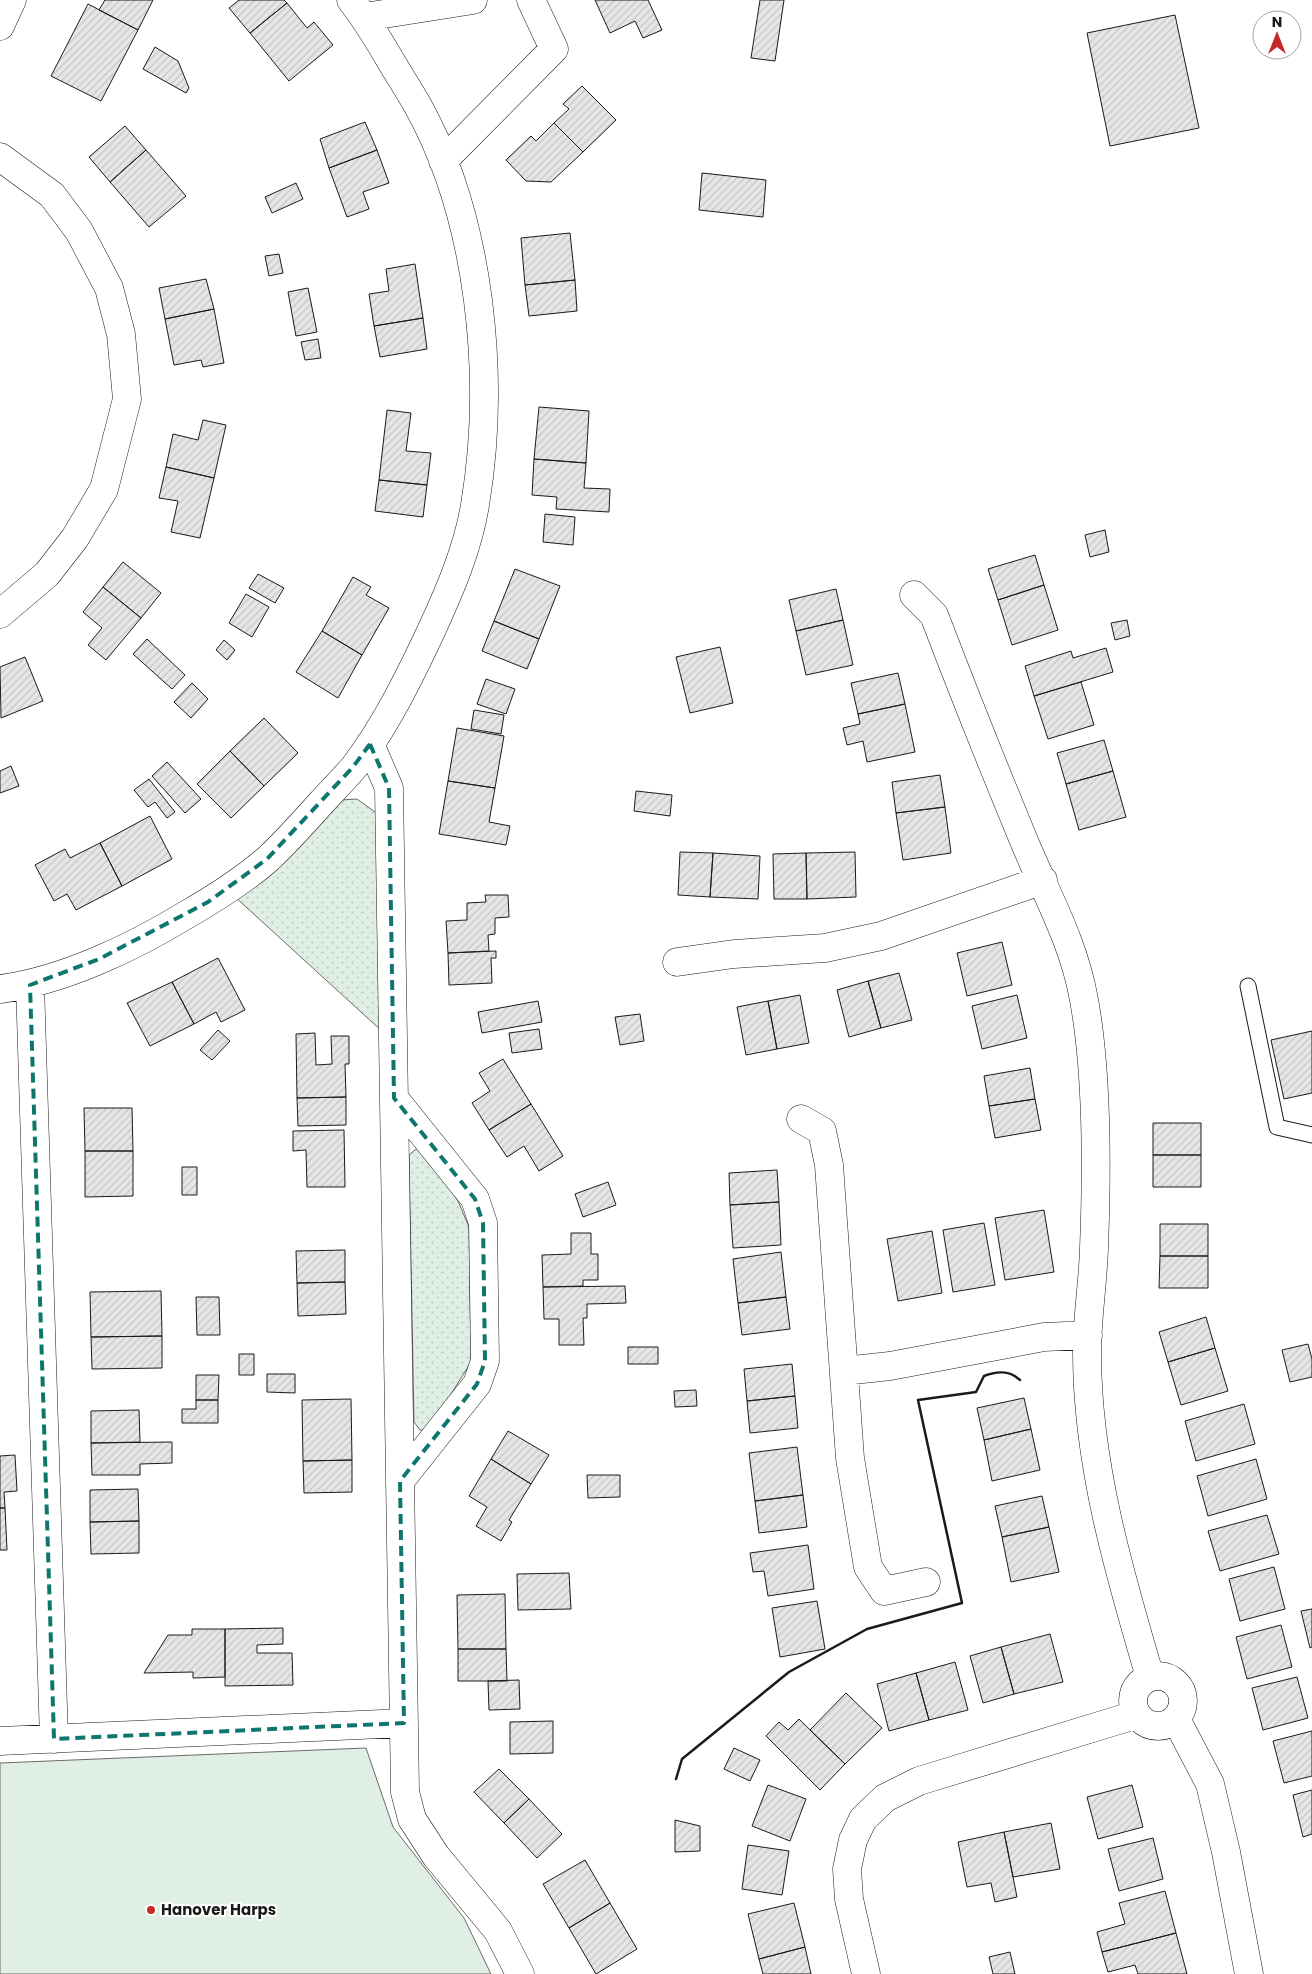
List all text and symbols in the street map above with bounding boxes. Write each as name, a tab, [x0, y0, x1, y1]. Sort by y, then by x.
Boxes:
north arrow	[1252, 10, 1302, 60]
text: N	[1272, 12, 1282, 32]
place label: Hanover Harps	[161, 1899, 276, 1920]
marker: Hanover Harps	[145, 1904, 157, 1916]

